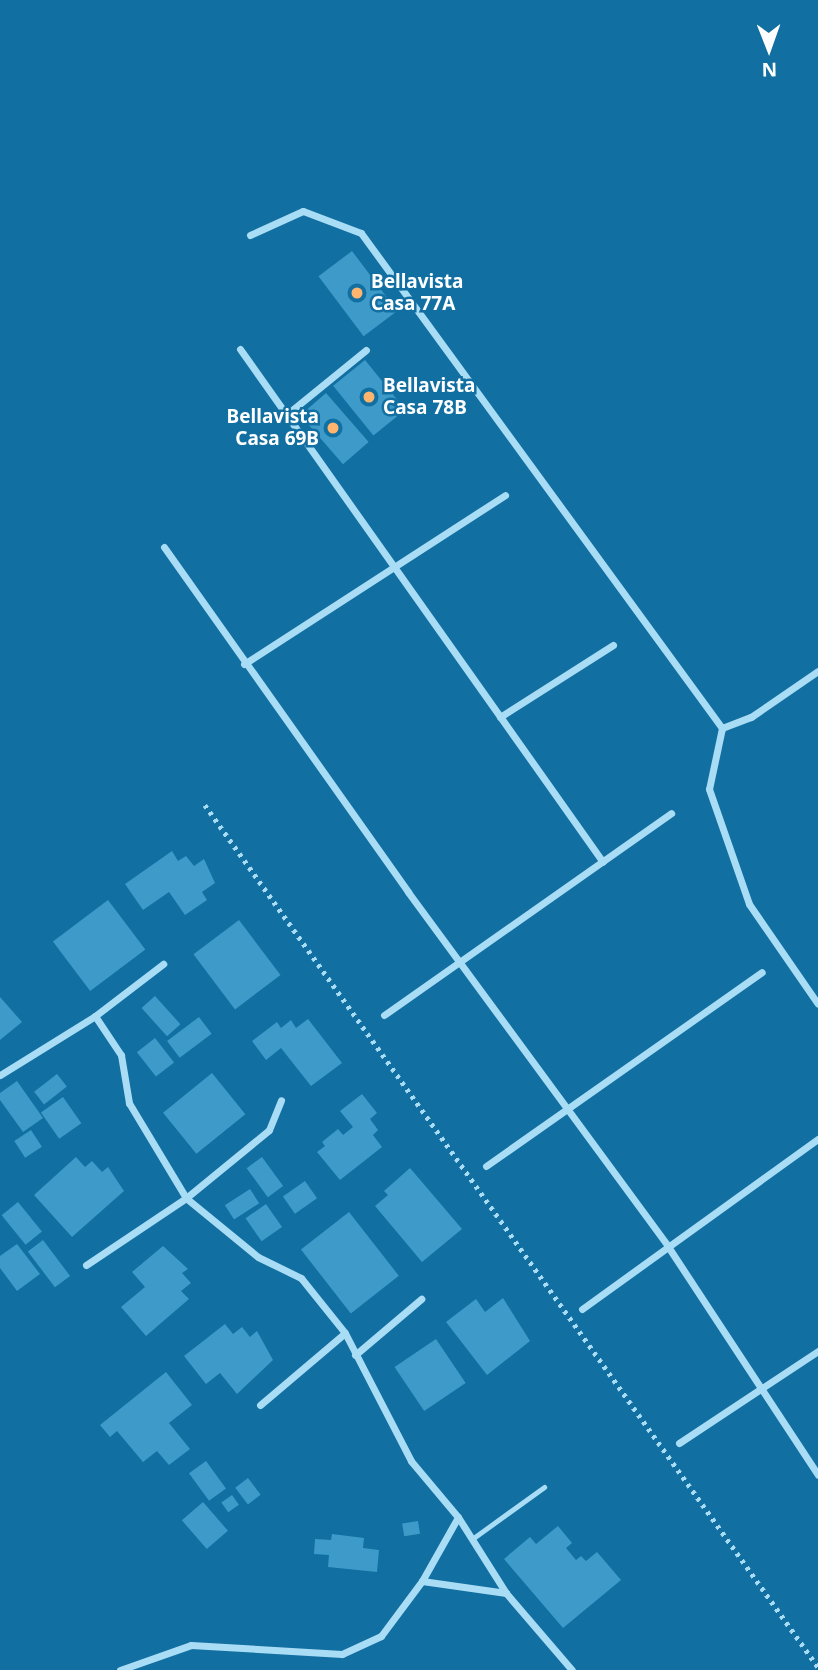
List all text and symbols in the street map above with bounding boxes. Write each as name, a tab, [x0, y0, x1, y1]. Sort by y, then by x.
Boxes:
north arrow	[734, 14, 804, 84]
text: N	[761, 57, 777, 83]
place label: Bellavista Casa 77A	[371, 271, 463, 315]
marker: Bellavista Casa 77A	[349, 285, 365, 301]
place label: Bellavista Casa 78B	[383, 375, 475, 419]
marker: Bellavista Casa 78B	[361, 389, 377, 405]
place label: Bellavista Casa 69B	[227, 406, 319, 450]
marker: Bellavista Casa 69B	[325, 420, 341, 436]

